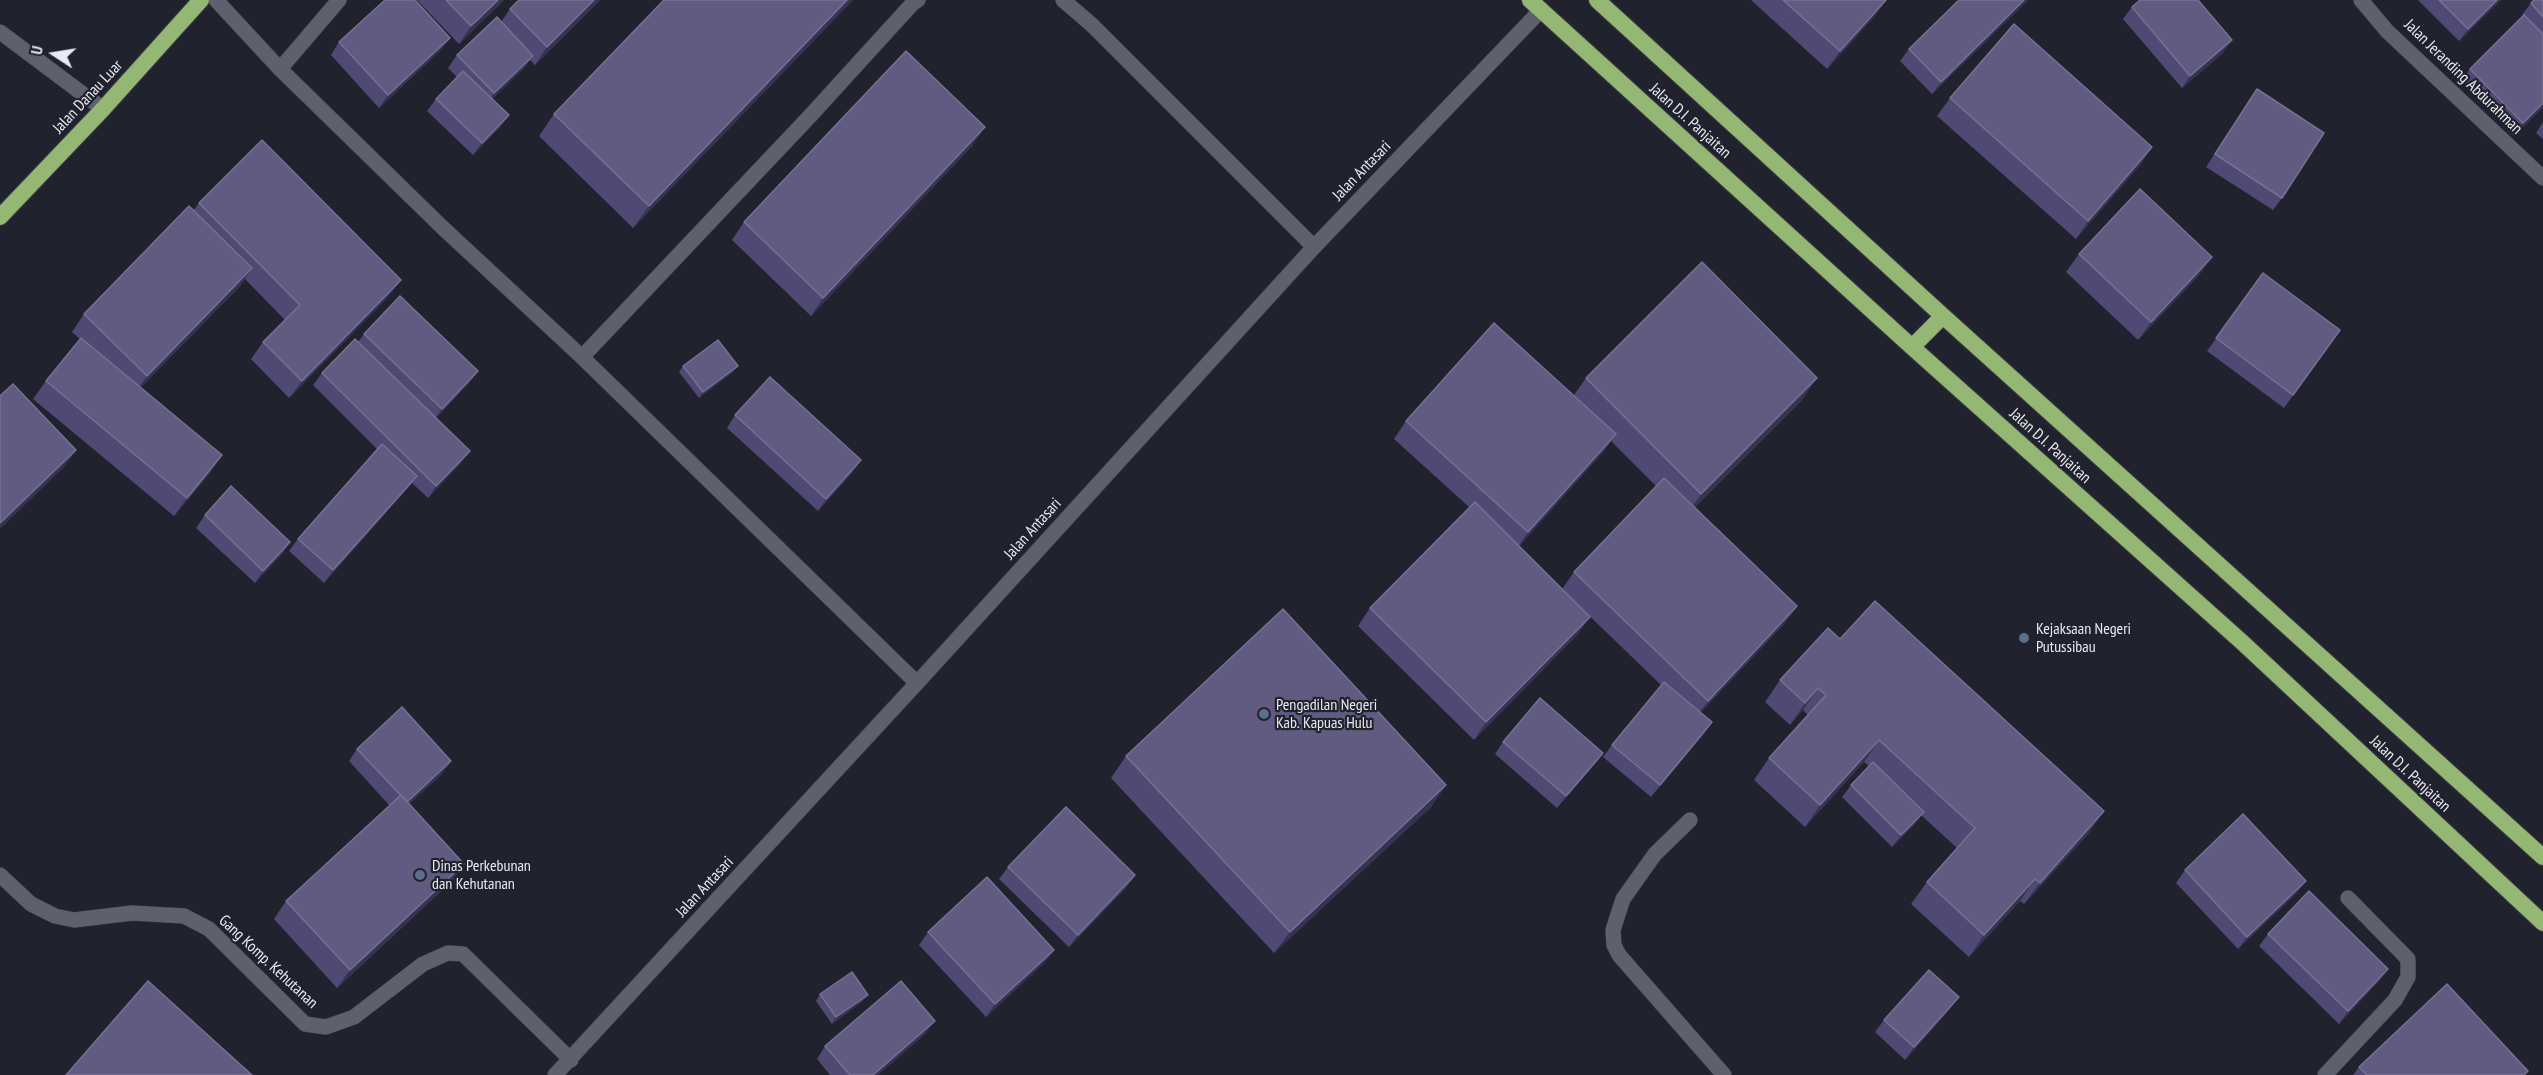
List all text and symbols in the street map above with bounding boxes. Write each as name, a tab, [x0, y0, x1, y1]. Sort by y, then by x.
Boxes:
street label: Jalan Jeranding Abdurahman	[2400, 16, 2526, 138]
north arrow	[24, 24, 84, 84]
text: U	[26, 44, 47, 56]
street label: Jalan Danau Luar	[49, 56, 127, 138]
street label: Jalan D.I. Panjaitan	[1645, 79, 1735, 163]
street label: Jalan Antasari	[1329, 137, 1395, 205]
street label: Jalan D.I. Panjaitan	[2005, 404, 2095, 488]
street label: Jalan Antasari	[1000, 494, 1066, 564]
place label: Kejaksaan Negeri Putussibau	[2036, 619, 2131, 657]
marker: Kejaksaan Negeri Putussibau	[2017, 631, 2031, 645]
place label: Pengadilan Negeri Kab. Kapuas Hulu	[1276, 695, 1377, 733]
marker: Pengadilan Negeri Kab. Kapuas Hulu	[1257, 707, 1271, 721]
street label: Jalan D.I. Panjaitan	[2366, 732, 2454, 816]
street label: Jalan Antasari	[672, 853, 738, 921]
place label: Dinas Perkebunan dan Kehutanan	[432, 856, 531, 894]
marker: Dinas Perkebunan dan Kehutanan	[413, 868, 427, 882]
street label: Gang Komp. Kehutanan	[214, 911, 322, 1013]

